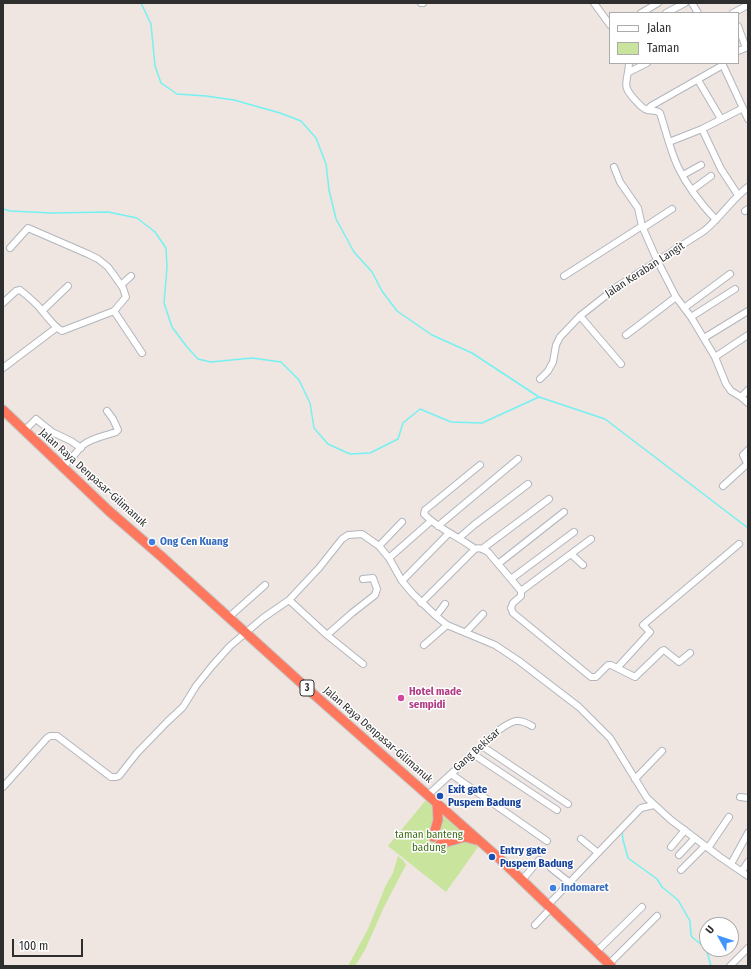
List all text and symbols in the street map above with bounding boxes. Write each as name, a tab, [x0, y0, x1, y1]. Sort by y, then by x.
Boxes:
legend	[609, 12, 739, 64]
text: Jalan	[647, 21, 671, 35]
text: Taman	[647, 41, 679, 55]
street label: Jalan Keraban Langit	[603, 239, 687, 301]
street label: Jalan Raya Denpasar-Gilimanuk	[36, 426, 150, 530]
place label: Ong Cen Kuang	[160, 535, 228, 549]
marker: Ong Cen Kuang	[147, 537, 157, 547]
road number: 3	[300, 680, 314, 696]
street label: Jalan Raya Denpasar-Gilimanuk	[321, 684, 435, 786]
place label: Hotel made sempidi	[409, 685, 461, 711]
marker: Hotel made sempidi	[396, 693, 406, 703]
street label: Gang Bekisar	[451, 726, 503, 774]
place label: Exit gate Puspem Badung	[448, 783, 521, 809]
marker: Exit gate Puspem Badung	[435, 791, 445, 801]
park label: taman banteng badung	[395, 828, 463, 854]
place label: Entry gate Puspem Badung	[500, 844, 573, 870]
marker: Entry gate Puspem Badung	[487, 852, 497, 862]
place label: Indomaret	[561, 881, 609, 895]
marker: Indomaret	[548, 883, 558, 893]
north arrow	[699, 917, 739, 957]
text: U	[703, 923, 717, 936]
scale bar	[14, 931, 85, 957]
text: 100 m	[19, 939, 48, 953]

